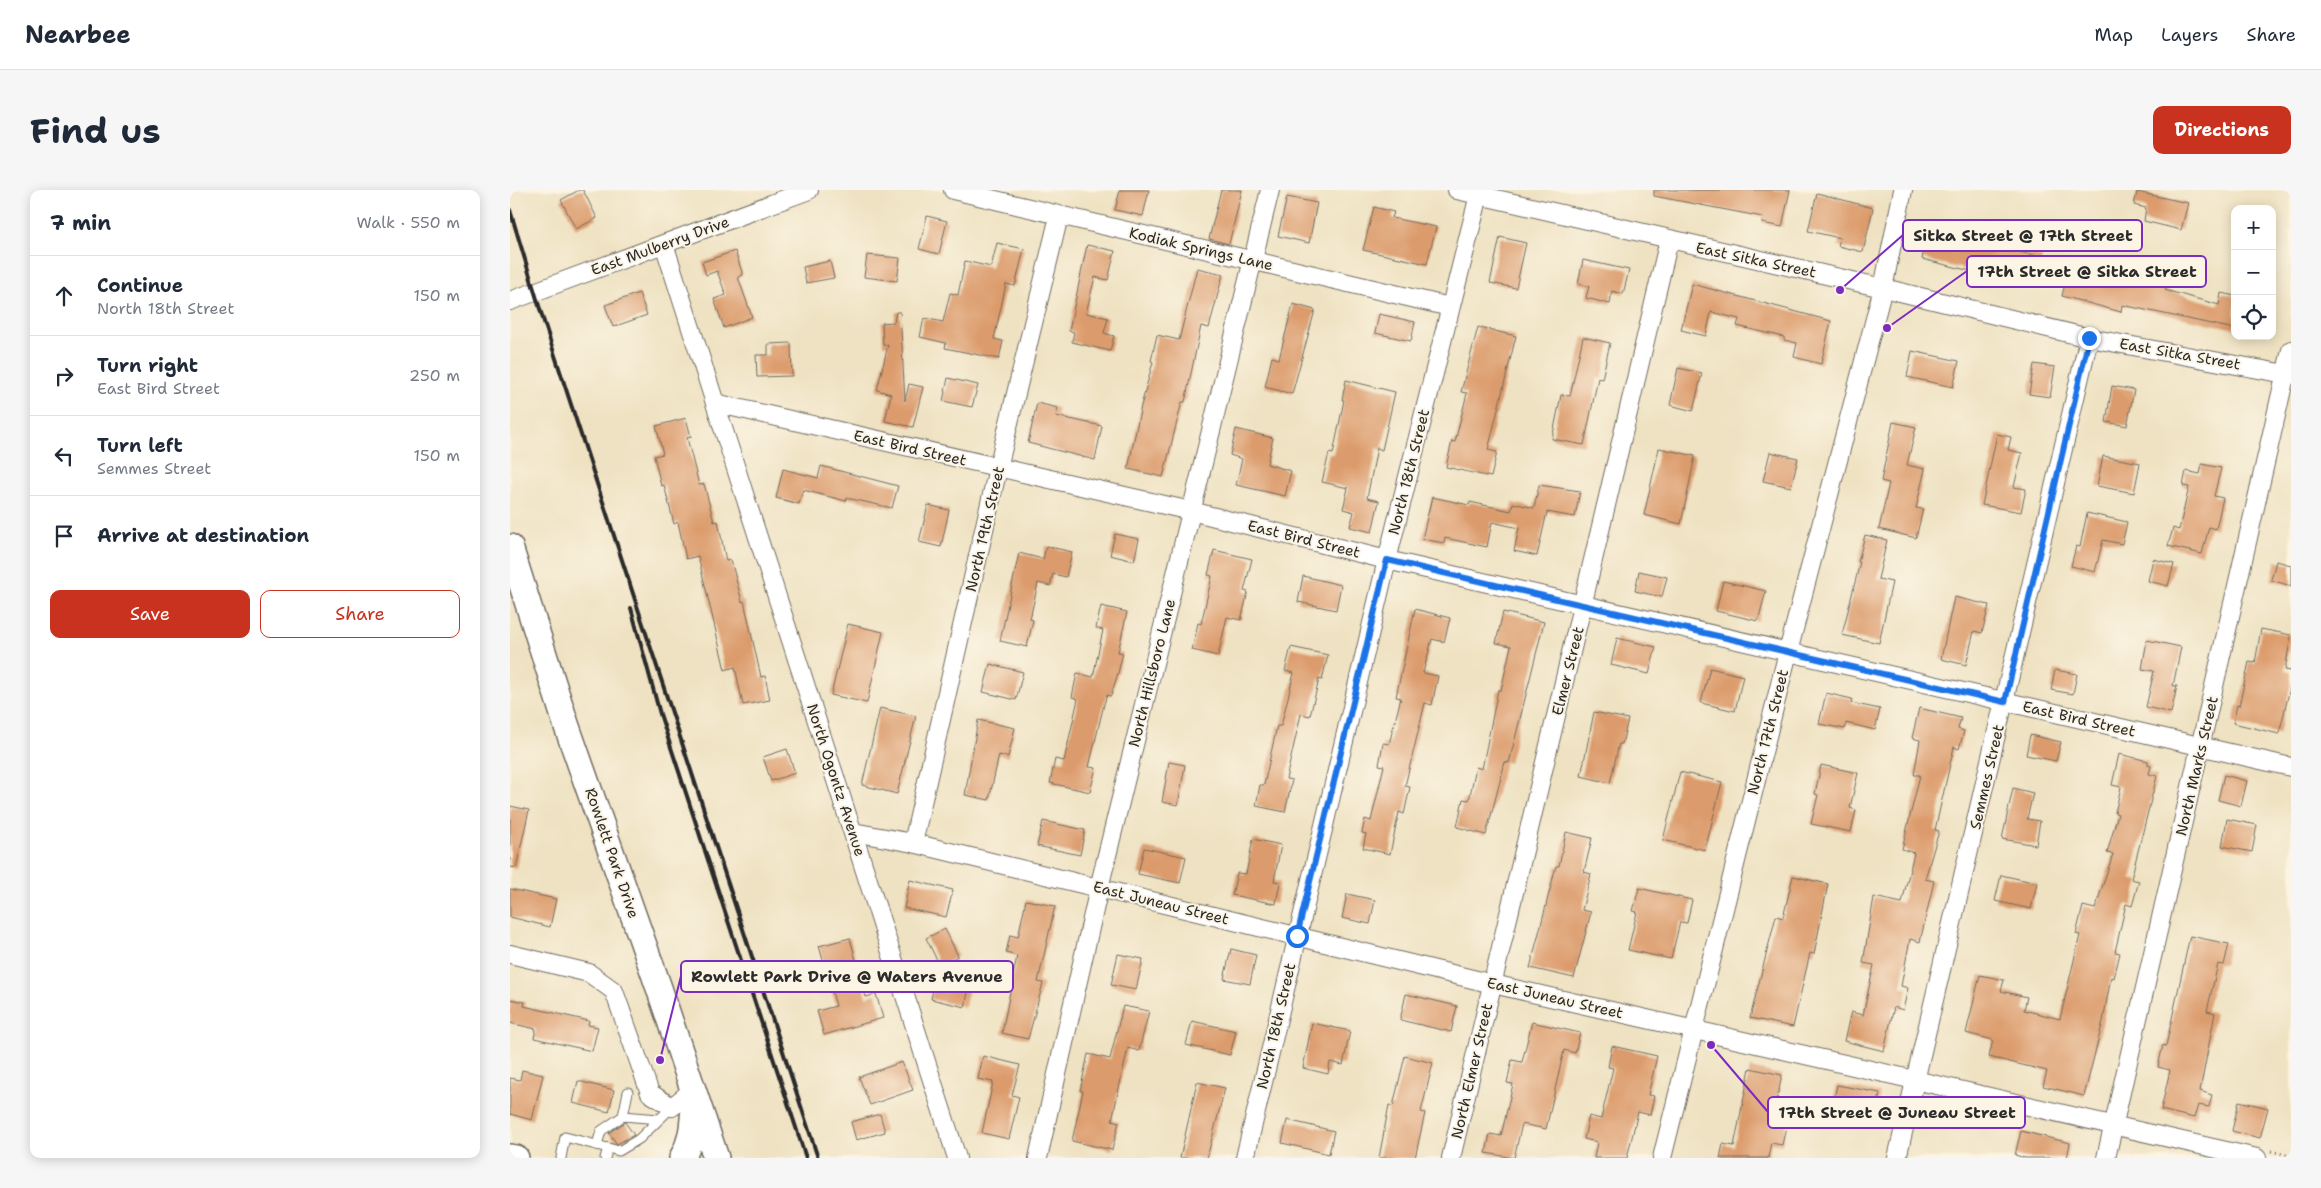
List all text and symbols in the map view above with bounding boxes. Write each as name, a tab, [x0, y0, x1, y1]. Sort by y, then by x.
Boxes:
text: Nearbee	[25, 19, 131, 51]
text: Map	[2095, 23, 2133, 47]
text: Layers	[2161, 23, 2218, 47]
text: Share	[2246, 23, 2296, 47]
button: Directions	[2153, 106, 2291, 154]
text: Find us	[30, 107, 161, 154]
map controls	[2231, 205, 2276, 340]
button: +	[2231, 205, 2276, 250]
text: 7 min	[50, 209, 111, 237]
text: Walk · 550 m	[357, 212, 460, 233]
street label: East Mulberry Drive	[588, 212, 732, 280]
callout: Sitka Street @ 17th Street	[1903, 220, 2142, 251]
street label: Kodiak Springs Lane	[1127, 223, 1275, 275]
text: Sitka Street @ 17th Street	[1913, 225, 2133, 246]
street label: East Sitka Street	[1694, 237, 1818, 283]
button: −	[2231, 250, 2276, 295]
callout: 17th Street @ Sitka Street	[1967, 256, 2206, 287]
text: 17th Street @ Sitka Street	[1977, 261, 2197, 282]
text: Continue	[97, 273, 183, 298]
icon: ahead	[50, 282, 78, 310]
text: 150 m	[413, 285, 460, 306]
button: locate	[2231, 295, 2276, 340]
text: North 18th Street	[97, 298, 234, 319]
route end	[2078, 327, 2101, 350]
street label: East Sitka Street	[2118, 334, 2242, 374]
text: Turn right	[97, 353, 198, 378]
icon: right	[50, 362, 78, 390]
text: 250 m	[409, 365, 460, 386]
text: East Bird Street	[97, 378, 220, 399]
street label: North 18th Street	[1384, 407, 1434, 537]
street label: East Bird Street	[852, 425, 968, 471]
text: Turn left	[97, 433, 183, 458]
icon: left	[50, 442, 78, 470]
text: 150 m	[413, 445, 460, 466]
text: Semmes Street	[97, 458, 211, 479]
street label: North 19th Street	[961, 464, 1009, 594]
street label: East Bird Street	[1246, 515, 1362, 563]
icon: arrive	[50, 522, 78, 550]
text: Arrive at destination	[97, 523, 309, 548]
button: Save	[50, 590, 250, 638]
button: Share	[260, 590, 460, 638]
street label: North Hillsboro Lane	[1124, 597, 1180, 749]
street label: Elmer Street	[1547, 624, 1589, 718]
street label: North 17th Street	[1743, 667, 1793, 797]
street label: North Marks Street	[2171, 694, 2223, 838]
street label: East Bird Street	[2021, 696, 2137, 742]
street label: North Ogontz Avenue	[802, 701, 870, 859]
street label: Semmes Street	[1965, 723, 2009, 831]
street label: Rowlett Park Drive	[580, 785, 644, 921]
street label: East Juneau Street	[1091, 876, 1231, 930]
route start	[1286, 925, 1309, 948]
callout: Rowlett Park Drive @ Waters Avenue	[681, 961, 1013, 992]
street label: North 18th Street	[1252, 961, 1300, 1091]
text: Rowlett Park Drive @ Waters Avenue	[691, 966, 1003, 987]
street label: East Juneau Street	[1485, 973, 1625, 1023]
street label: North Elmer Street	[1447, 1001, 1497, 1141]
callout: 17th Street @ Juneau Street	[1768, 1097, 2025, 1128]
text: 17th Street @ Juneau Street	[1778, 1102, 2016, 1123]

